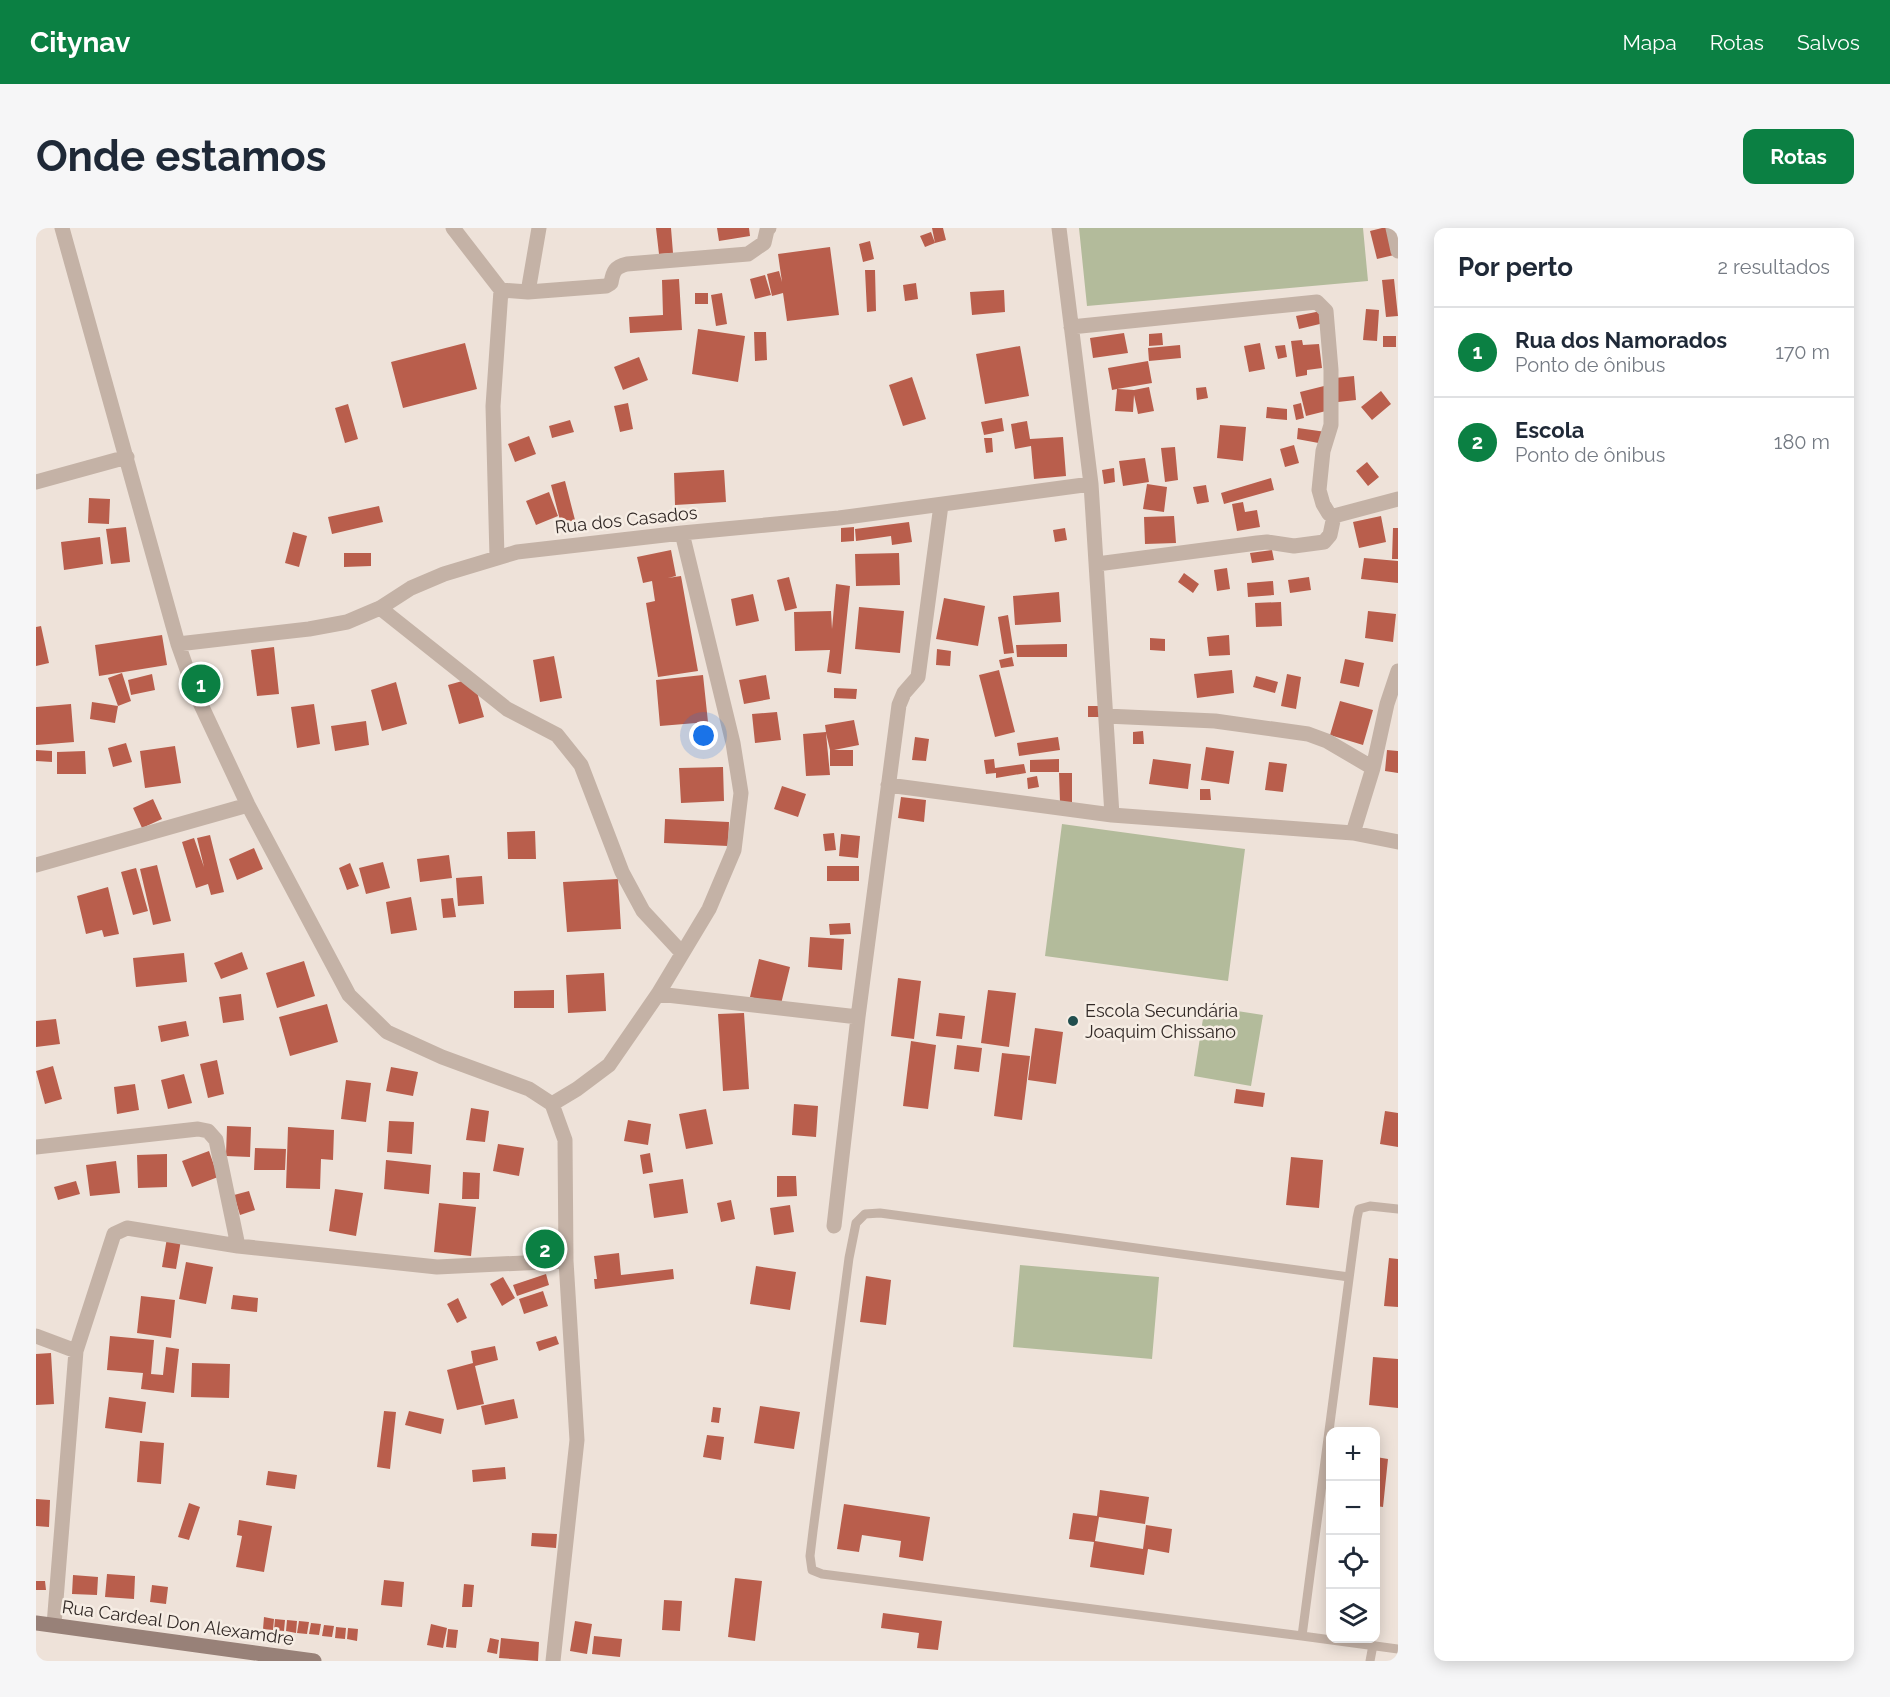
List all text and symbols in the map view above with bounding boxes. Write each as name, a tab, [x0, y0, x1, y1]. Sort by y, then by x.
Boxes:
text: Citynav	[30, 26, 130, 59]
text: Mapa	[1623, 30, 1677, 55]
text: Rotas	[1710, 30, 1764, 55]
text: Salvos	[1797, 30, 1860, 55]
button: Rotas	[1743, 129, 1854, 184]
text: Onde estamos	[36, 132, 327, 181]
text: Por perto	[1458, 252, 1573, 282]
text: 2 resultados	[1717, 255, 1830, 279]
text: Rua dos Namorados	[1515, 327, 1727, 353]
text: 1	[1473, 340, 1482, 364]
text: 170 m	[1775, 340, 1830, 364]
text: Ponto de ônibus	[1515, 353, 1665, 377]
text: Escola	[1515, 417, 1584, 443]
text: 2	[1472, 430, 1483, 454]
text: 180 m	[1774, 430, 1830, 454]
text: Ponto de ônibus	[1515, 443, 1665, 467]
street label: Rua dos Casados	[554, 502, 699, 537]
pin: 1	[182, 662, 220, 706]
your location	[689, 721, 718, 750]
place label: Escola Secundária Joaquim Chissano	[1085, 1000, 1238, 1042]
marker: Escola Secundária Joaquim Chissano	[1066, 1014, 1080, 1028]
pin: 2	[526, 1226, 564, 1272]
map controls	[1326, 1427, 1380, 1643]
button: +	[1326, 1427, 1380, 1481]
button: −	[1326, 1481, 1380, 1535]
button: locate	[1326, 1535, 1380, 1589]
button: layers	[1326, 1589, 1380, 1643]
street label: Rua Cardeal Don Alexamdre	[61, 1596, 296, 1649]

